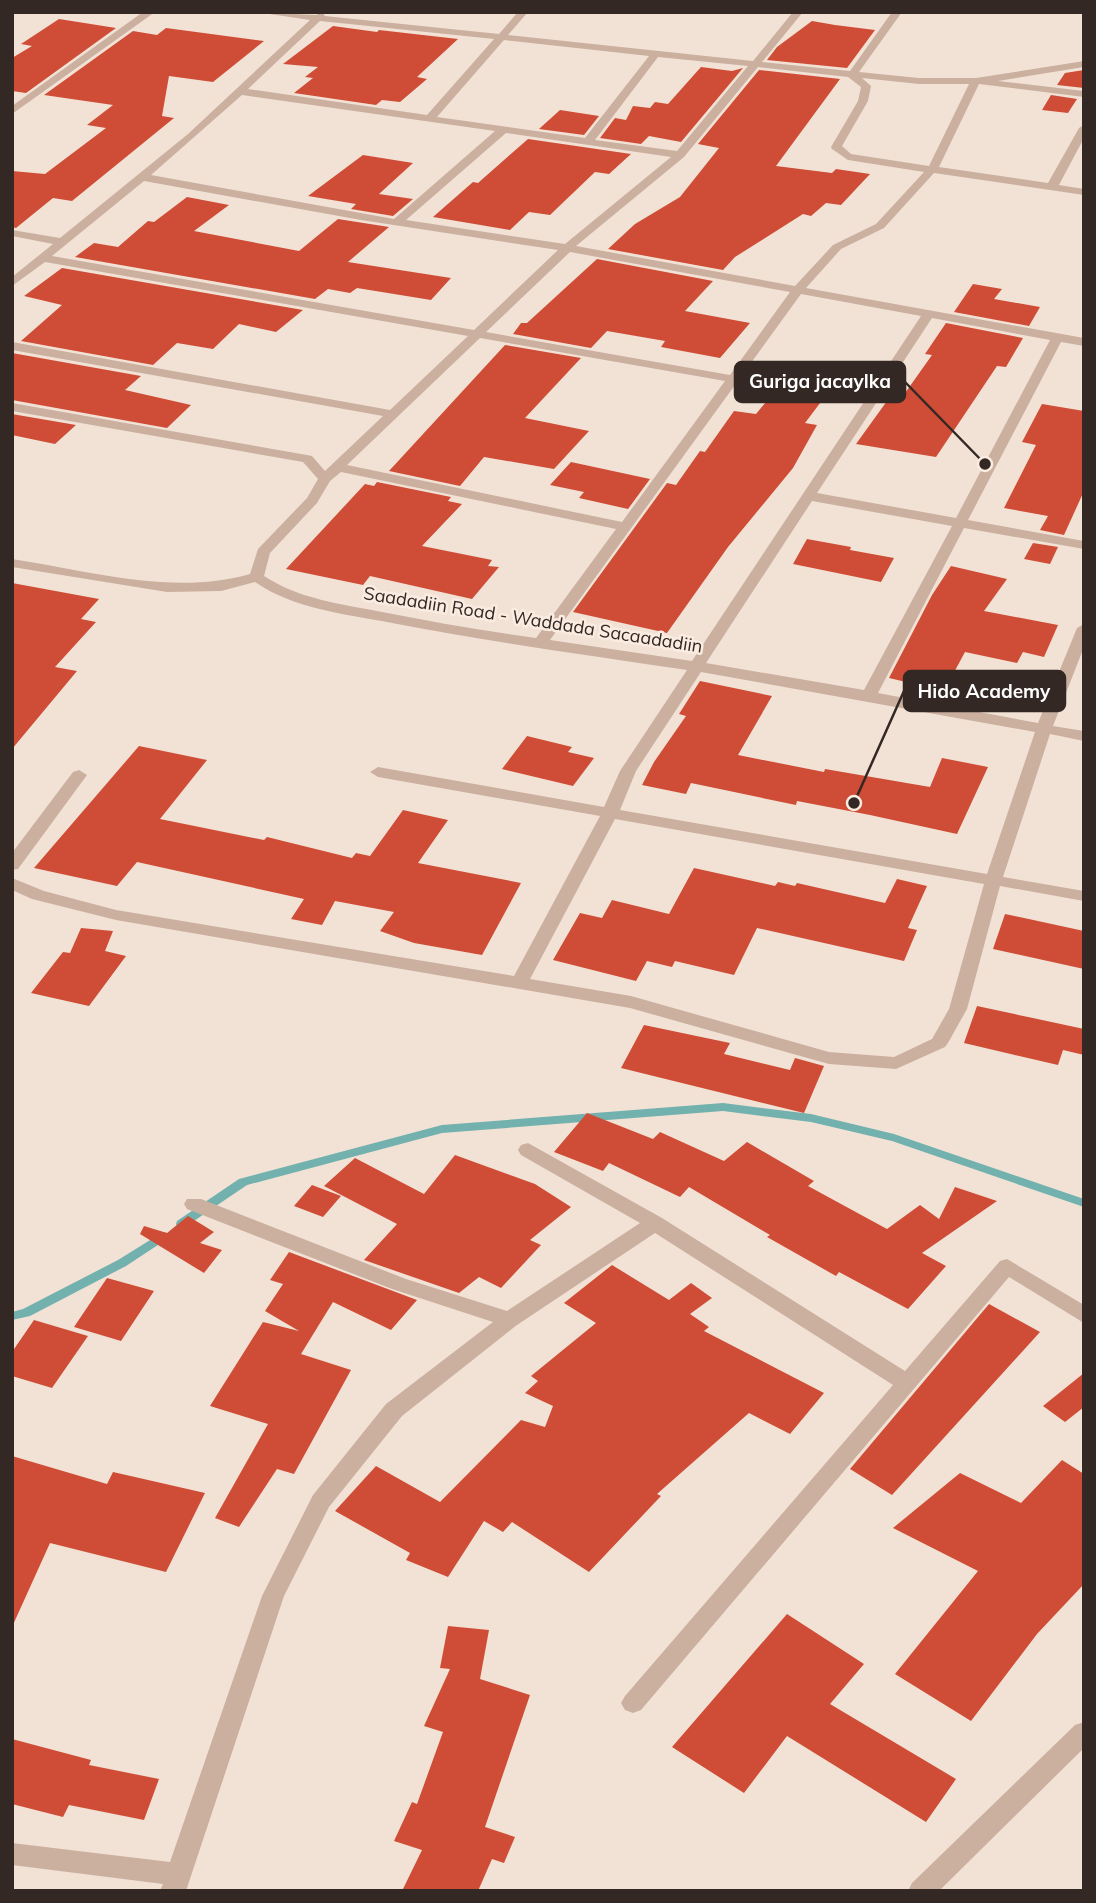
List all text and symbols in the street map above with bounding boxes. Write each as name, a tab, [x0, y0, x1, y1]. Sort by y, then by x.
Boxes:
callout: Guriga jacaylka	[735, 362, 905, 402]
text: Guriga jacaylka	[749, 369, 891, 393]
street label: Saadadiin Road - Waddada Sacaadadiin	[362, 581, 704, 658]
callout: Hido Academy	[904, 671, 1065, 711]
text: Hido Academy	[918, 679, 1051, 703]

